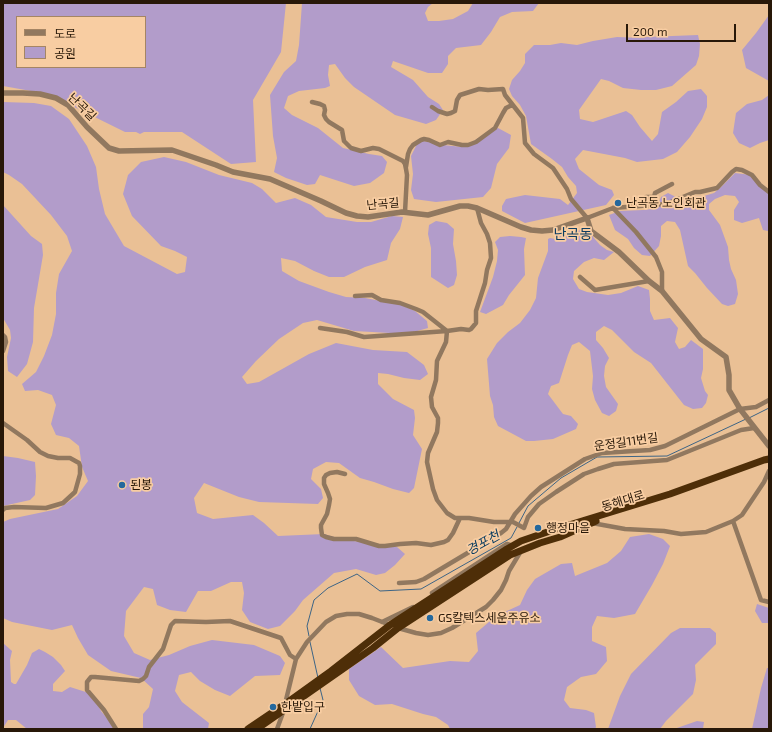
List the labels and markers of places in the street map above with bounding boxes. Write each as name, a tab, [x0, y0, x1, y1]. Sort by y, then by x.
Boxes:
place label: 난곡동 노인회관	[626, 196, 706, 210]
marker: 난곡동 노인회관	[613, 198, 623, 208]
place label: 된봉	[130, 478, 152, 492]
marker: 된봉	[117, 480, 127, 490]
place label: 행정마을	[546, 521, 590, 535]
marker: 행정마을	[533, 523, 543, 533]
place label: GS칼텍스세운주유소	[438, 611, 541, 625]
marker: GS칼텍스세운주유소	[425, 613, 435, 623]
place label: 한밭입구	[281, 700, 325, 714]
marker: 한밭입구	[268, 702, 278, 712]

